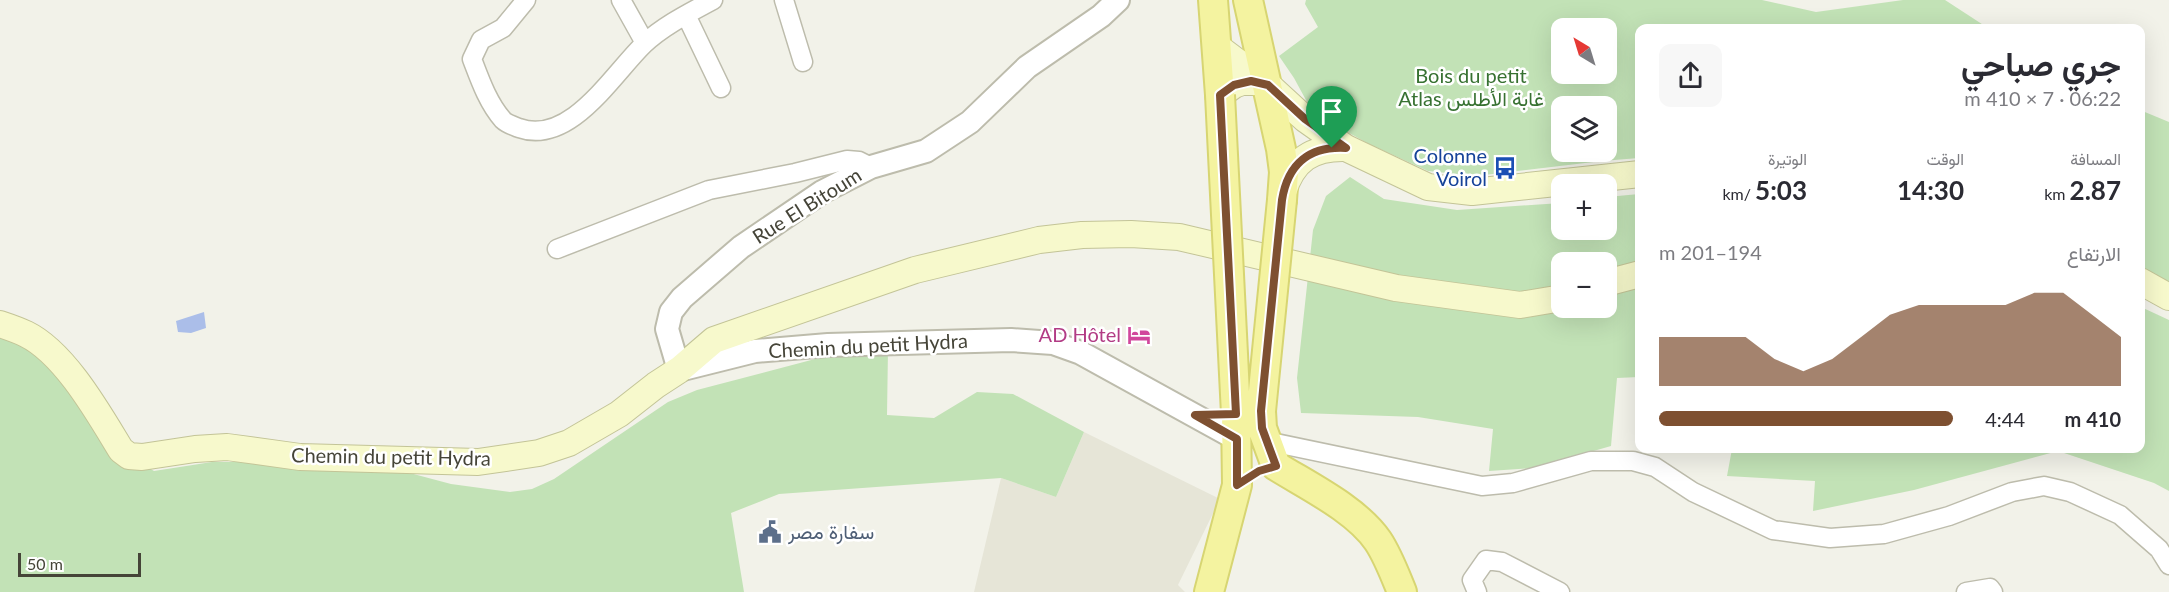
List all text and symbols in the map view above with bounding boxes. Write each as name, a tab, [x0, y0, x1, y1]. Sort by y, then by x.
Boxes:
north arrow	[1551, 18, 1617, 84]
map controls	[1551, 18, 1617, 318]
text: جري صباحي	[1961, 43, 2121, 83]
button: share	[1659, 44, 1722, 107]
park label: Bois du petit Atlas غابة الأطلس	[1398, 63, 1544, 111]
pin	[1306, 86, 1357, 148]
text: 06:22 · 7 × 410 m	[1964, 86, 2121, 110]
icon: arrive	[1315, 95, 1348, 128]
button: layers	[1551, 96, 1617, 162]
place label: Colonne Voirol	[1414, 143, 1487, 190]
text: الوتيرة	[1768, 149, 1807, 168]
text: الوقت	[1926, 149, 1964, 168]
text: المسافة	[2070, 149, 2121, 168]
bus stop icon: Colonne Voirol	[1492, 155, 1518, 181]
street label: Rue El Bitoum	[748, 162, 865, 248]
button: +	[1551, 174, 1617, 240]
text: 5:03	[1755, 174, 1807, 206]
text: 14:30	[1897, 174, 1964, 206]
text: 2.87	[2070, 174, 2121, 206]
text: /km	[1722, 184, 1755, 203]
text: km	[2044, 184, 2070, 203]
text: 194–201 m	[1659, 240, 1762, 264]
text: الارتفاع	[2067, 241, 2121, 265]
button: −	[1551, 252, 1617, 318]
place label: AD Hôtel	[1039, 322, 1121, 346]
hotel icon: AD Hôtel	[1126, 322, 1152, 348]
street label: Chemin du petit Hydra	[768, 328, 968, 362]
text: 4:44	[1985, 407, 2025, 431]
text: 410 m	[2065, 407, 2121, 431]
street label: Chemin du petit Hydra	[291, 442, 491, 470]
public building icon: سفارة مصر	[757, 519, 783, 545]
place label: سفارة مصر	[787, 519, 874, 545]
scale bar	[18, 550, 141, 578]
text: 50 m	[27, 554, 63, 573]

